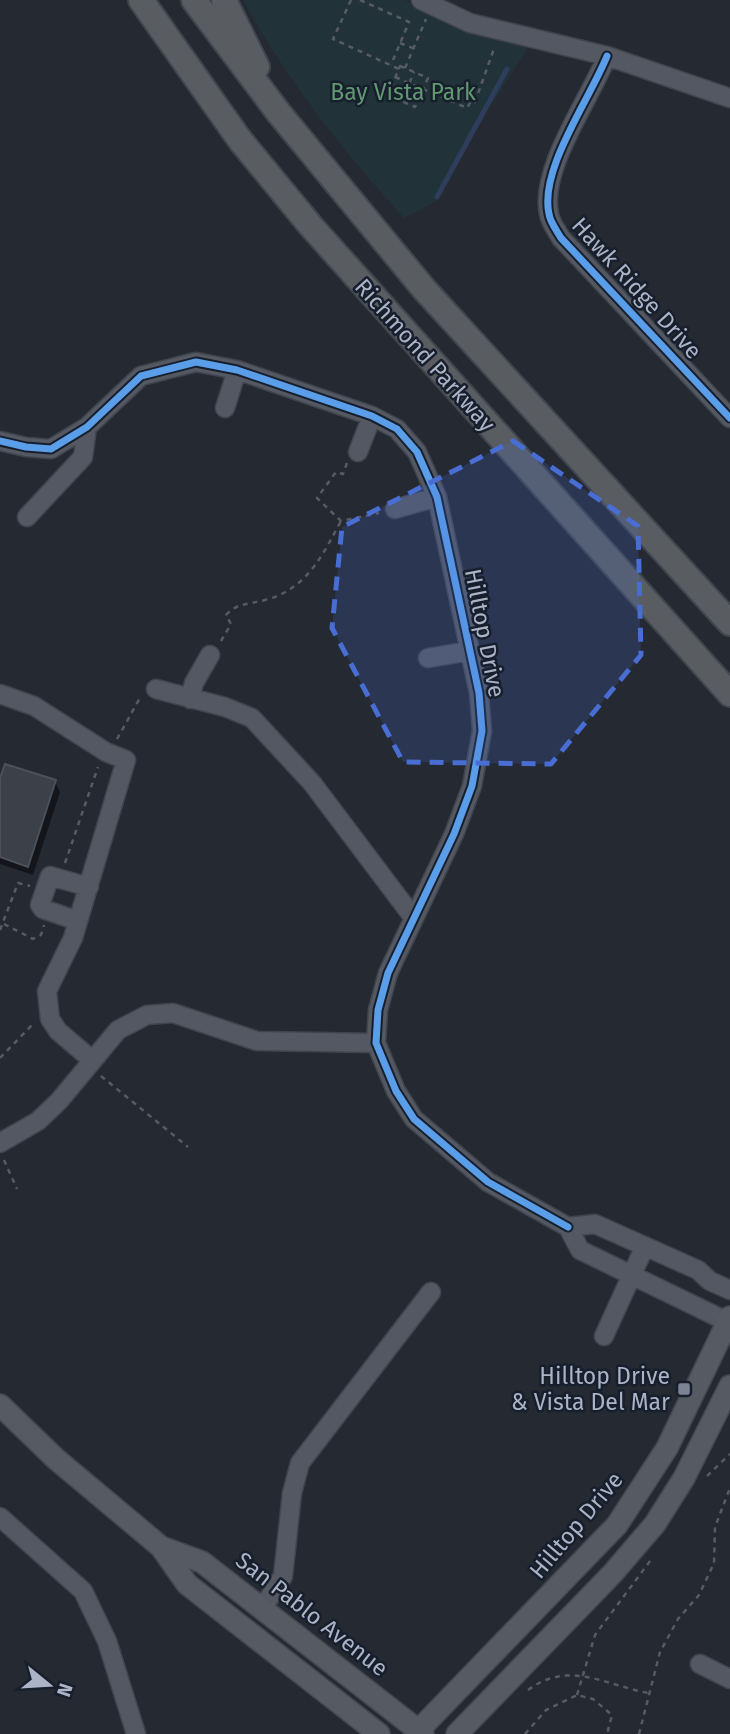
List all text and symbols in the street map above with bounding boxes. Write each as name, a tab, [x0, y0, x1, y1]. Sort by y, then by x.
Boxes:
park label: Bay Vista Park	[330, 78, 476, 106]
street label: Hawk Ridge Drive	[566, 211, 708, 365]
street label: Richmond Parkway	[349, 273, 502, 438]
street label: Hilltop Drive	[459, 566, 511, 700]
place label: Hilltop Drive & Vista Del Mar	[511, 1362, 670, 1416]
marker: Hilltop Drive & Vista Del Mar	[676, 1381, 692, 1397]
street label: Hilltop Drive	[523, 1466, 629, 1584]
street label: San Pablo Avenue	[230, 1546, 394, 1682]
north arrow	[14, 1650, 84, 1720]
text: N	[52, 1681, 78, 1700]

